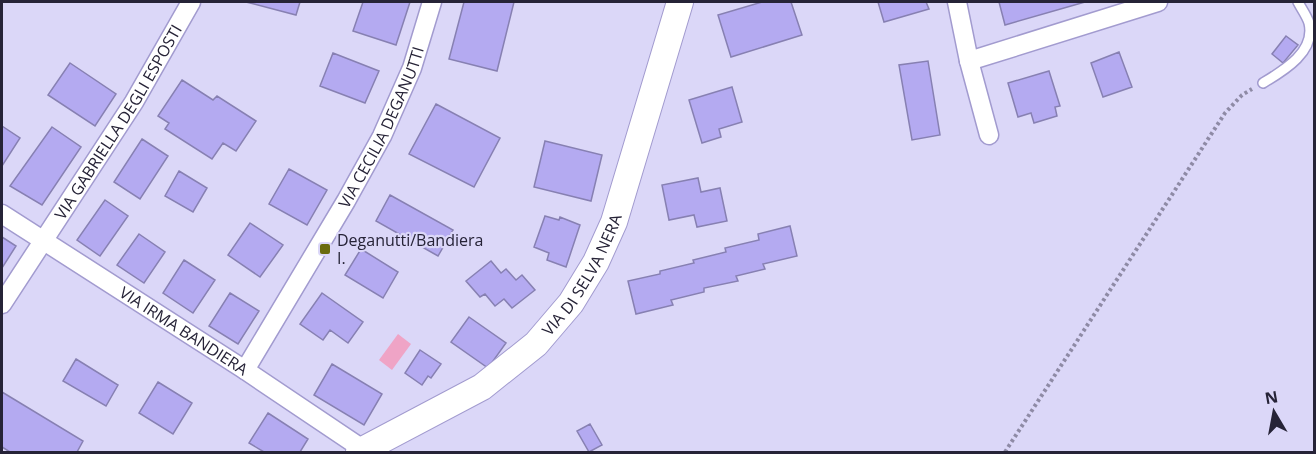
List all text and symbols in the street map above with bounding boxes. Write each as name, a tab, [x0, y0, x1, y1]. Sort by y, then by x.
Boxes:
street label: VIA GABRIELLA DEGLI ESPOSTI	[49, 21, 187, 224]
street label: VIA CECILIA DEGANUTTI	[333, 44, 429, 212]
street label: VIA DI SELVA NERA	[537, 211, 627, 340]
place label: Deganutti/Bandiera I.	[337, 229, 483, 269]
marker: Deganutti/Bandiera I.	[318, 242, 332, 256]
street label: VIA IRMA BANDIERA	[115, 281, 253, 381]
north arrow	[1244, 382, 1304, 442]
text: N	[1263, 385, 1280, 409]

